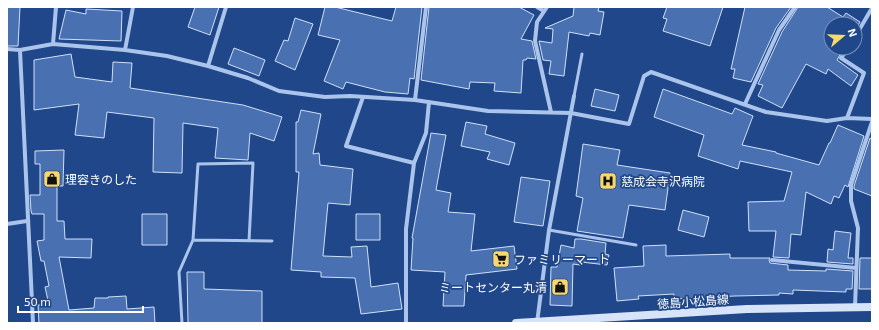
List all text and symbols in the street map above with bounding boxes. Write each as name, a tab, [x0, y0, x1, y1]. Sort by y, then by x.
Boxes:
north arrow	[823, 16, 863, 56]
text: N	[845, 27, 860, 39]
shop icon: 理容きのした	[42, 169, 62, 189]
hospital icon: 慈成会寺沢病院	[598, 171, 618, 191]
place label: 理容きのした	[65, 172, 137, 186]
place label: 慈成会寺沢病院	[621, 174, 705, 188]
supermarket icon: ファミリーマート	[491, 249, 511, 269]
place label: ファミリーマート	[514, 252, 610, 266]
shop icon: ミートセンター丸清	[550, 277, 570, 297]
place label: ミートセンター丸清	[439, 280, 547, 294]
scale bar	[18, 288, 143, 314]
street label: 徳島小松島線	[657, 292, 729, 310]
text: 50 m	[24, 294, 51, 308]

